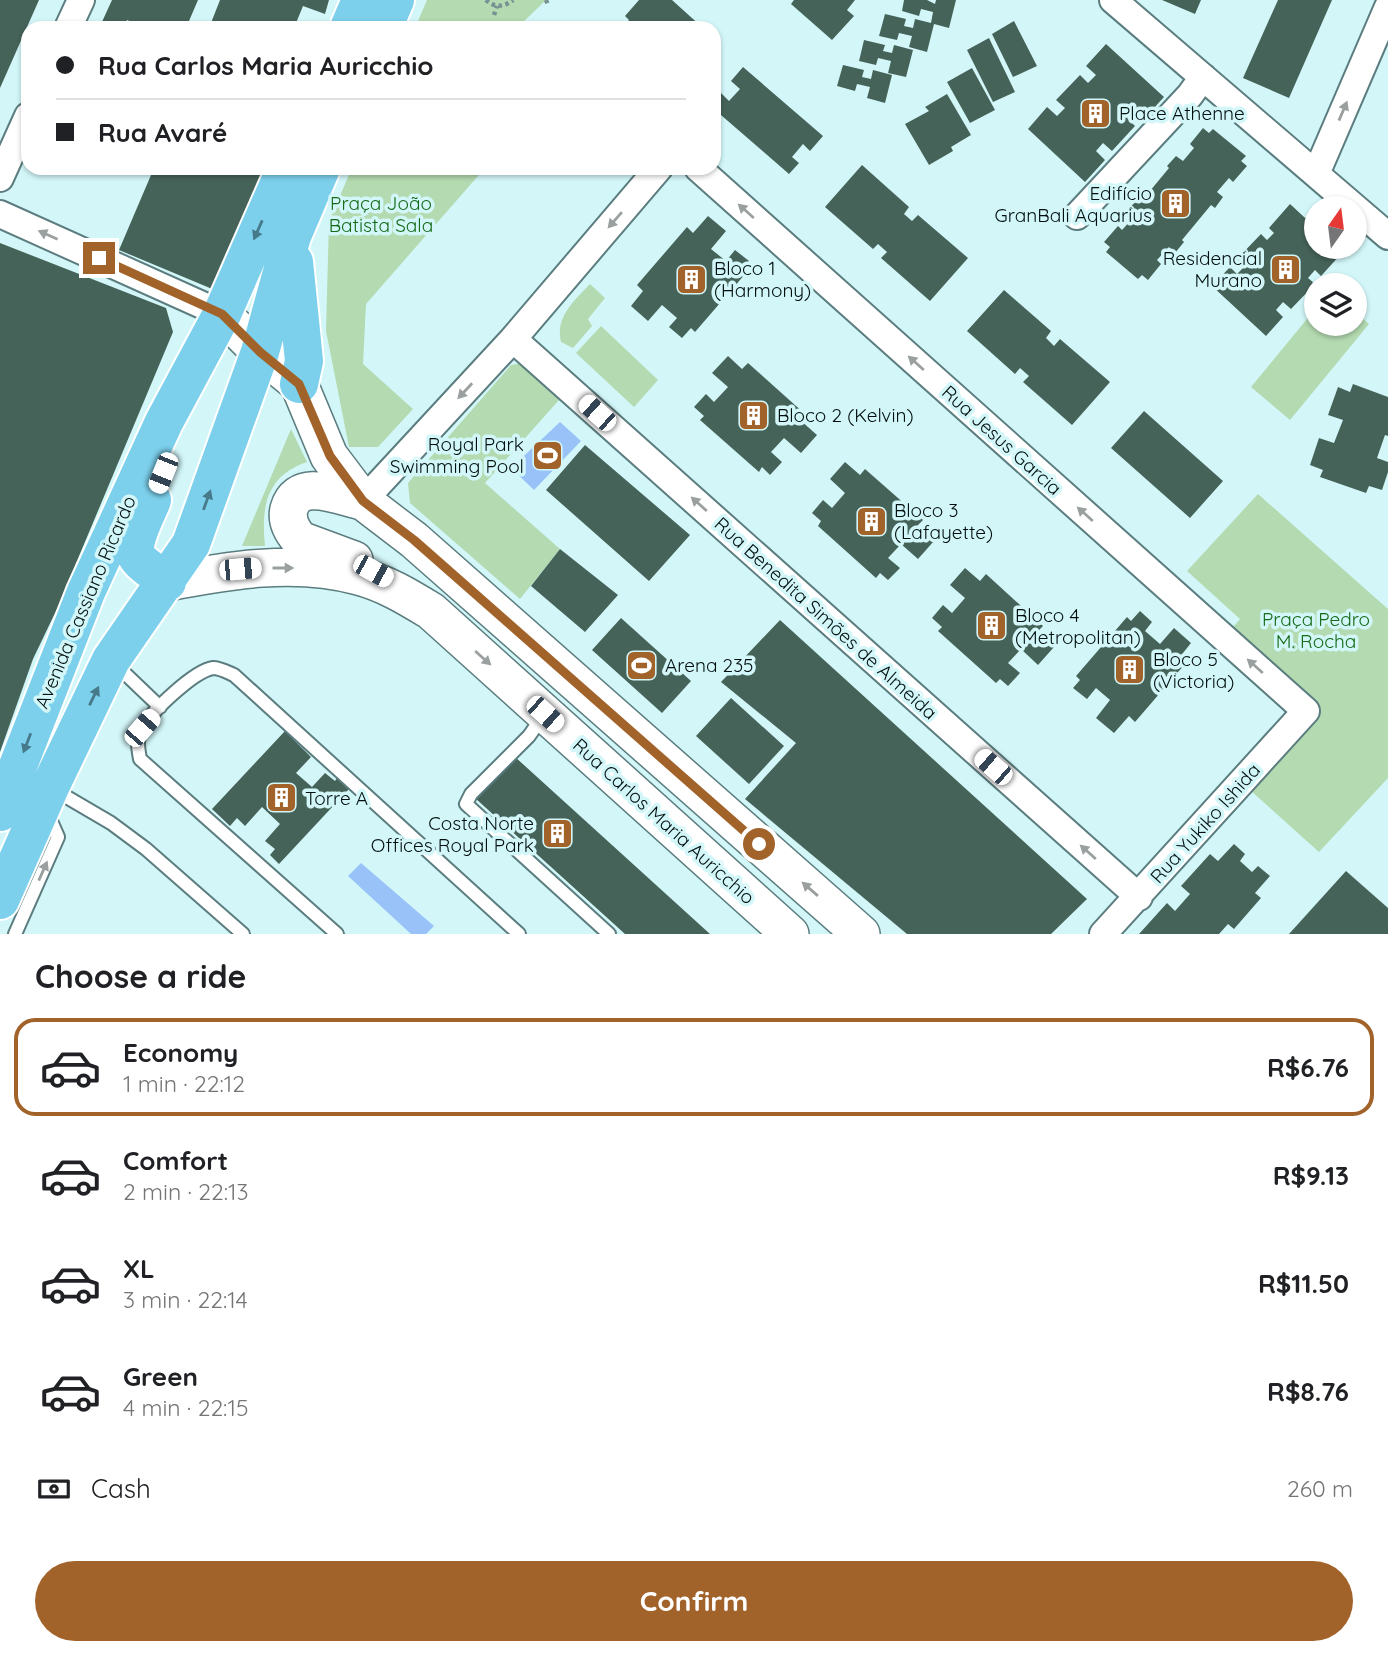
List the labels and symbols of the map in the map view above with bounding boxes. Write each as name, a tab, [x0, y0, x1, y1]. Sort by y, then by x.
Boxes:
building icon: Place Athenne	[1079, 96, 1113, 130]
place label: Place Athenne	[1119, 101, 1245, 125]
one-way arrow	[1337, 101, 1349, 121]
place label: Edifício GranBali Aquarius	[994, 181, 1152, 227]
building icon: Edifício GranBali Aquarius	[1158, 187, 1192, 221]
park label: Praça João Batista Sala	[329, 191, 433, 237]
north arrow	[1304, 196, 1367, 259]
one-way arrow	[737, 203, 755, 219]
one-way arrow	[607, 211, 623, 229]
one-way arrow	[252, 220, 264, 240]
one-way arrow	[37, 229, 58, 240]
route end	[83, 242, 115, 274]
place label: Residencial Murano	[1163, 246, 1262, 292]
building icon: Residencial Murano	[1268, 252, 1302, 286]
place label: Bloco 1 (Harmony)	[714, 256, 811, 302]
building icon: Bloco 1 (Harmony)	[674, 262, 708, 296]
one-way arrow	[908, 355, 925, 371]
street label: Rua Jesus Garcia	[937, 380, 1067, 500]
one-way arrow	[457, 382, 473, 399]
car	[575, 391, 620, 435]
building icon: Bloco 2 (Kelvin)	[737, 398, 771, 432]
place label: Bloco 2 (Kelvin)	[777, 403, 914, 427]
place label: Royal Park Swimming Pool	[390, 432, 524, 478]
sports icon: Royal Park Swimming Pool	[530, 438, 564, 472]
car	[146, 450, 181, 496]
one-way arrow	[202, 490, 213, 511]
street label: Avenida Cassiano Ricardo	[29, 492, 141, 712]
one-way arrow	[691, 497, 708, 513]
place label: Bloco 3 (Lafayette)	[894, 498, 993, 544]
building icon: Bloco 3 (Lafayette)	[854, 504, 888, 538]
one-way arrow	[1077, 507, 1094, 522]
street label: Rua Benedita Simões de Almeida	[710, 512, 942, 724]
car	[350, 552, 397, 590]
car	[219, 557, 262, 581]
one-way arrow	[272, 562, 294, 574]
place label: Bloco 4 (Metropolitan)	[1015, 603, 1141, 649]
park label: Praça Pedro M. Rocha	[1262, 607, 1370, 653]
building icon: Bloco 4 (Metropolitan)	[975, 609, 1009, 643]
place label: Bloco 5 (Victoria)	[1153, 647, 1234, 693]
sports icon: Arena 235	[625, 648, 659, 682]
one-way arrow	[474, 650, 492, 666]
place label: Arena 235	[665, 653, 753, 677]
building icon: Bloco 5 (Victoria)	[1113, 653, 1147, 687]
one-way arrow	[1246, 658, 1264, 674]
one-way arrow	[88, 686, 99, 706]
car	[523, 692, 568, 736]
car	[121, 705, 164, 751]
one-way arrow	[21, 733, 32, 754]
street label: Rua Carlos Maria Auricchio	[568, 733, 760, 909]
car	[971, 745, 1016, 789]
street label: Rua Yukiko Ishida	[1145, 758, 1265, 888]
building icon: Torre A	[265, 781, 299, 815]
place label: Torre A	[305, 786, 368, 810]
place label: Costa Norte Offices Royal Park	[371, 811, 534, 857]
building icon: Costa Norte Offices Royal Park	[540, 817, 574, 851]
route start	[743, 828, 775, 860]
one-way arrow	[1079, 844, 1097, 860]
one-way arrow	[38, 861, 49, 882]
one-way arrow	[801, 882, 818, 897]

